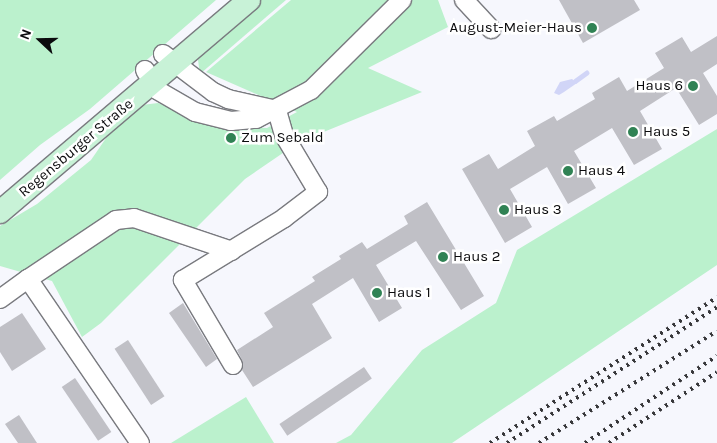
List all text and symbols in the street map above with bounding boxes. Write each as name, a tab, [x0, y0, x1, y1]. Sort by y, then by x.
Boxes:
north arrow	[15, 15, 65, 65]
place label: August-Meier-Haus	[450, 19, 582, 37]
marker: August-Meier-Haus	[586, 22, 598, 34]
text: N	[16, 27, 35, 42]
place label: Haus 6	[636, 77, 683, 95]
marker: Haus 6	[687, 80, 699, 92]
street label: Regensburger Straße	[15, 95, 137, 201]
place label: Haus 5	[643, 123, 690, 141]
marker: Haus 5	[627, 126, 639, 138]
place label: Zum Sebald	[241, 129, 324, 147]
marker: Zum Sebald	[225, 132, 237, 144]
place label: Haus 4	[578, 162, 625, 180]
marker: Haus 4	[562, 165, 574, 177]
place label: Haus 3	[514, 201, 562, 219]
marker: Haus 3	[498, 204, 510, 216]
place label: Haus 2	[453, 248, 501, 266]
marker: Haus 2	[437, 251, 449, 263]
place label: Haus 1	[387, 284, 431, 302]
marker: Haus 1	[371, 287, 383, 299]

